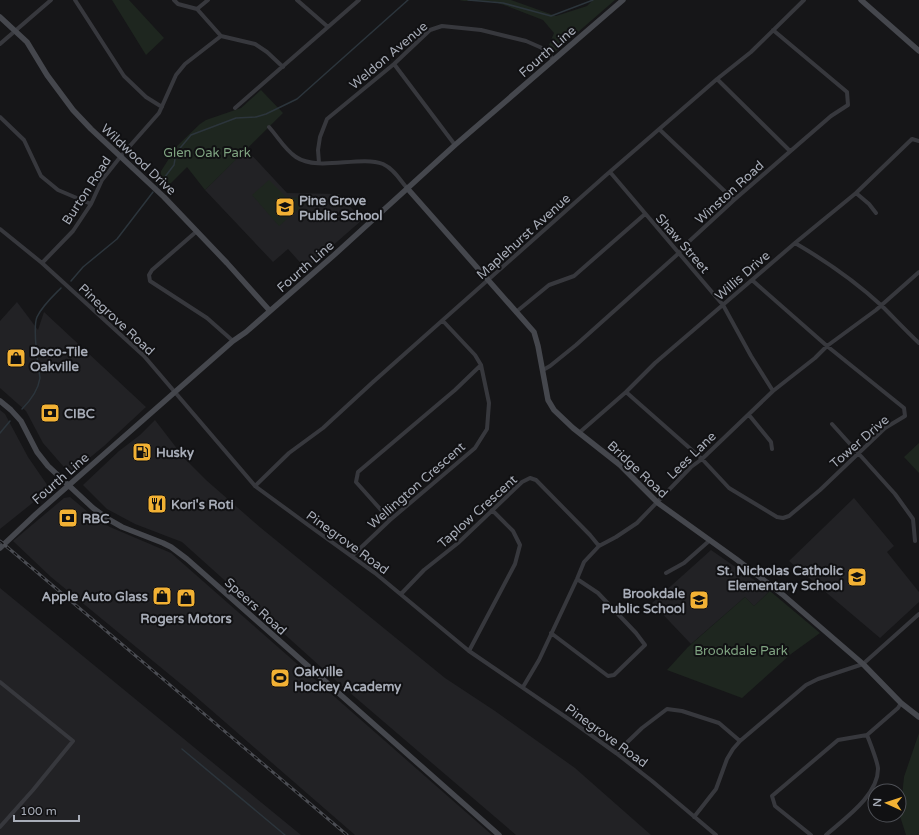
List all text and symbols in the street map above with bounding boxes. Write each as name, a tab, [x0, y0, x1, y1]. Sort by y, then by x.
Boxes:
street label: Weldon Avenue	[346, 18, 431, 93]
street label: Fourth Line	[516, 23, 579, 81]
street label: Wildwood Drive	[97, 121, 179, 199]
park label: Glen Oak Park	[163, 145, 251, 161]
street label: Burton Road	[59, 153, 115, 228]
street label: Winston Road	[692, 158, 767, 228]
street label: Maplehurst Avenue	[474, 190, 574, 283]
place label: Pine Grove Public School	[299, 193, 382, 224]
school or university icon: Pine Grove Public School	[274, 196, 296, 218]
street label: Shaw Street	[652, 211, 713, 277]
street label: Fourth Line	[274, 238, 337, 296]
street label: Willis Drive	[712, 248, 773, 304]
street label: Pinegrove Road	[75, 280, 158, 359]
place label: Deco-Tile Oakville	[30, 344, 88, 375]
shop icon: Deco-Tile Oakville	[5, 347, 27, 369]
bank icon: CIBC	[39, 402, 61, 424]
place label: CIBC	[64, 406, 95, 422]
street label: Tower Drive	[827, 412, 892, 472]
street label: Lees Lane	[664, 428, 720, 483]
street label: Bridge Road	[604, 438, 671, 502]
street label: Wellington Crescent	[365, 439, 469, 533]
fuel station icon: Husky	[131, 441, 153, 463]
place label: Husky	[156, 445, 194, 461]
street label: Fourth Line	[29, 450, 92, 508]
street label: Taplow Crescent	[435, 472, 521, 552]
restaurant icon: Kori's Roti	[146, 493, 168, 515]
place label: Kori's Roti	[171, 497, 234, 513]
bank icon: RBC	[57, 507, 79, 529]
street label: Pinegrove Road	[303, 507, 392, 578]
place label: RBC	[82, 511, 109, 527]
place label: St. Nicholas Catholic Elementary School	[717, 563, 843, 594]
school or university icon: St. Nicholas Catholic Elementary School	[846, 566, 868, 588]
street label: Speers Road	[221, 575, 290, 639]
shop icon: Apple Auto Glass	[151, 585, 173, 607]
place label: Brookdale Public School	[602, 586, 686, 617]
shop icon: Rogers Motors	[175, 587, 197, 609]
place label: Apple Auto Glass	[42, 589, 148, 605]
school or university icon: Brookdale Public School	[688, 589, 710, 611]
place label: Rogers Motors	[140, 611, 232, 627]
park label: Brookdale Park	[694, 643, 788, 659]
place label: Oakville Hockey Academy	[294, 664, 401, 695]
sports icon: Oakville Hockey Academy	[269, 667, 291, 689]
street label: Pinegrove Road	[562, 700, 651, 771]
north arrow	[867, 783, 907, 823]
scale bar	[14, 797, 79, 823]
text: N	[871, 798, 884, 807]
text: 100 m	[20, 804, 57, 818]

